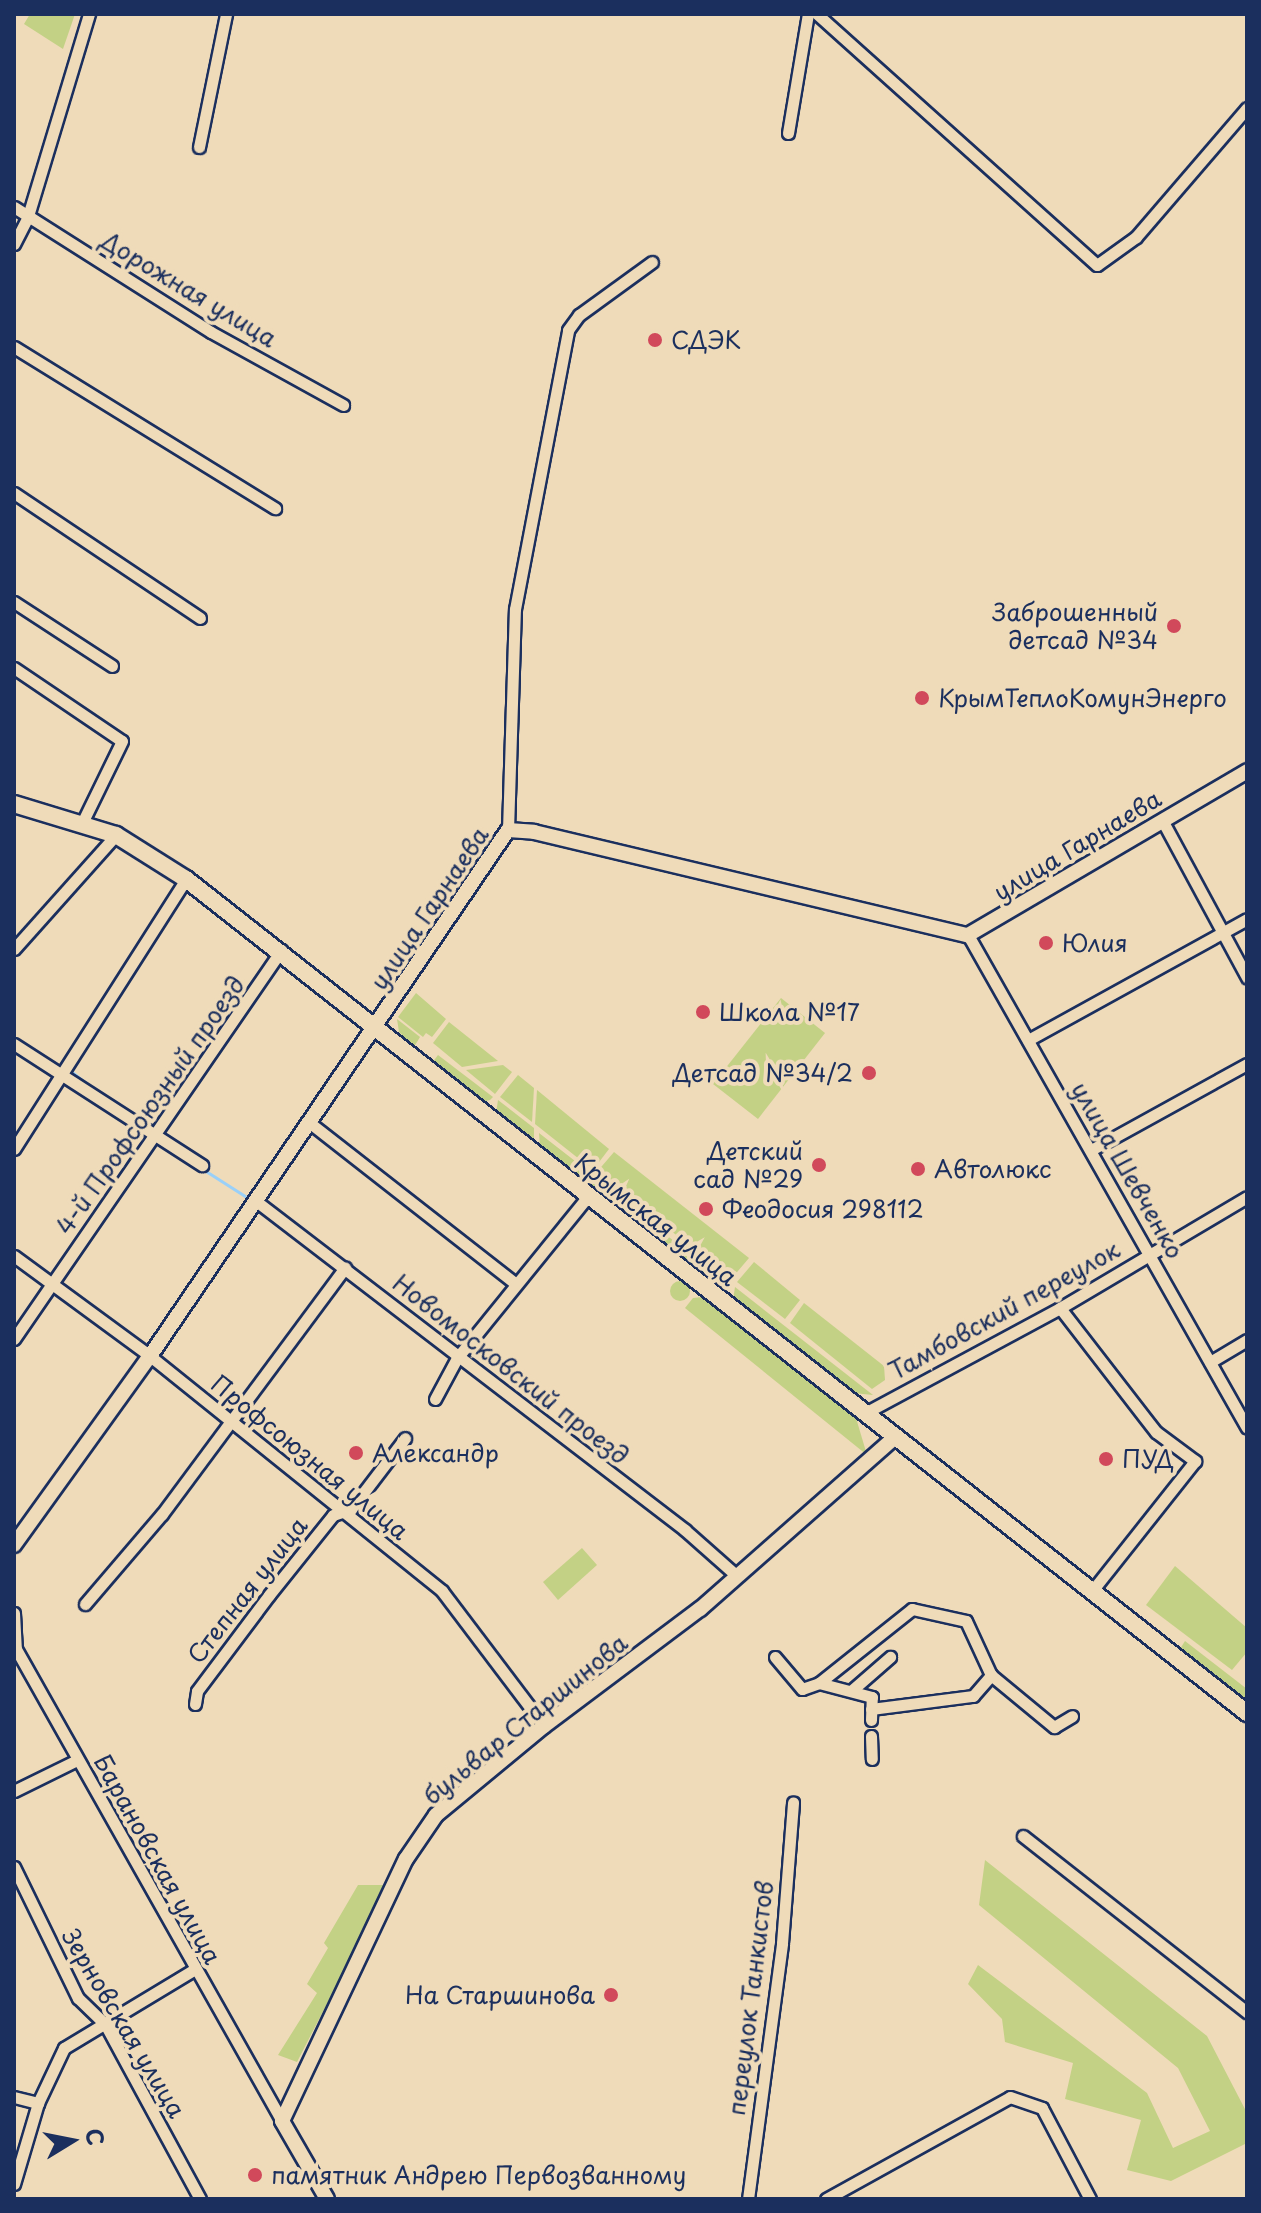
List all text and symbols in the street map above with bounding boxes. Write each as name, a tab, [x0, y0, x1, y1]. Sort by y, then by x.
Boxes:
street label: Дорожная улица	[95, 225, 283, 353]
place label: СДЭК	[671, 326, 741, 354]
marker: СДЭК	[646, 331, 664, 349]
place label: Заброшенный детсад №34	[992, 598, 1158, 654]
marker: Заброшенный детсад №34	[1165, 617, 1183, 635]
place label: КрымТеплоКомунЭнерго	[938, 684, 1227, 712]
marker: КрымТеплоКомунЭнерго	[913, 689, 931, 707]
street label: улица Гарнаева	[988, 784, 1166, 906]
street label: улица Гарнаева	[364, 821, 494, 995]
place label: Юлия	[1062, 929, 1128, 957]
marker: Юлия	[1037, 934, 1055, 952]
street label: 4-й Профсоюзный проезд	[50, 970, 250, 1240]
place label: Школа №17	[719, 998, 861, 1026]
marker: Школа №17	[694, 1003, 712, 1021]
place label: Детсад №34/2	[673, 1059, 853, 1087]
marker: Детсад №34/2	[860, 1064, 878, 1082]
street label: улица Шевченко	[1065, 1076, 1191, 1264]
place label: Детский сад №29	[694, 1137, 803, 1193]
street label: Крымская улица	[569, 1146, 743, 1292]
place label: Автолюкс	[934, 1155, 1051, 1183]
marker: Детский сад №29	[810, 1156, 828, 1174]
marker: Автолюкс	[909, 1160, 927, 1178]
place label: Феодосия 298112	[722, 1195, 925, 1223]
marker: Феодосия 298112	[697, 1200, 715, 1218]
street label: Тамбовский переулок	[884, 1235, 1124, 1385]
street label: Новомосковский проезд	[387, 1268, 635, 1470]
street label: Профсоюзная улица	[205, 1368, 415, 1546]
place label: Александр	[372, 1439, 499, 1467]
marker: Александр	[347, 1444, 365, 1462]
place label: ПУД	[1122, 1445, 1174, 1473]
marker: ПУД	[1097, 1450, 1115, 1468]
street label: Степная улица	[181, 1511, 313, 1669]
street label: бульвар Старшинова	[417, 1628, 633, 1810]
street label: Барановская улица	[88, 1749, 228, 1969]
street label: переулок Танкистов	[721, 1878, 779, 2118]
street label: Зерновская улица	[56, 1923, 192, 2123]
place label: На Старшинова	[404, 1981, 595, 2009]
marker: На Старшинова	[602, 1986, 620, 2004]
north arrow	[32, 2101, 112, 2181]
text: С	[78, 2126, 114, 2148]
place label: памятник Андрею Первозванному	[271, 2161, 688, 2189]
marker: памятник Андрею Первозванному	[246, 2166, 264, 2184]

